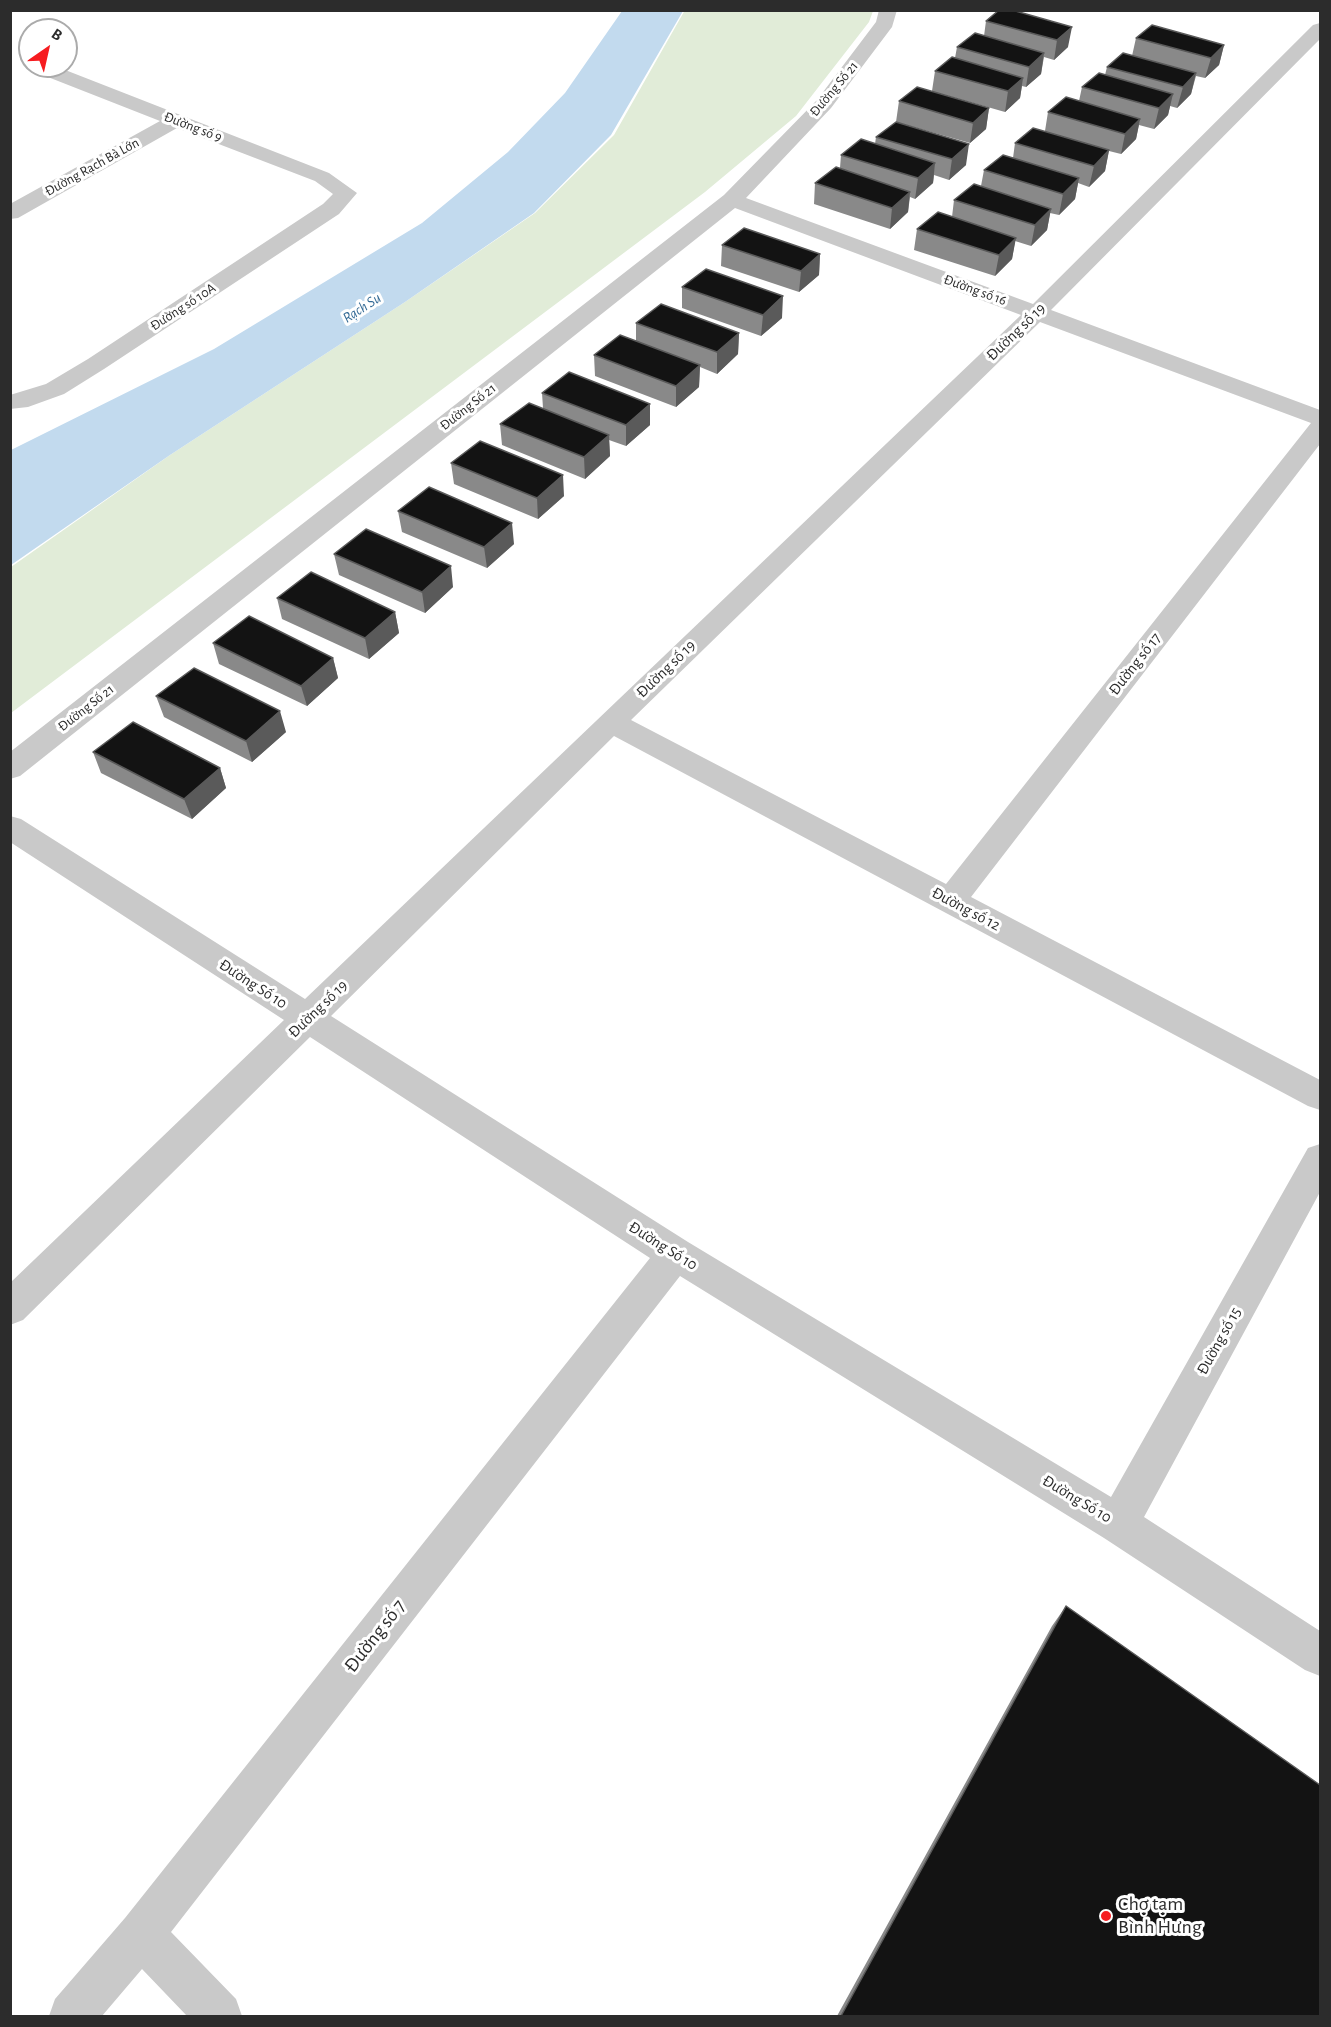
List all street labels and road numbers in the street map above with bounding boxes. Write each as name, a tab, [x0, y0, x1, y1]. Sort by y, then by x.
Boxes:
street label: Đường Số 21	[806, 58, 862, 120]
street label: Đường số 9	[162, 108, 224, 146]
street label: Đường Rạch Bà Lớn	[42, 134, 142, 200]
street label: Đường số 16	[941, 271, 1009, 309]
street label: Đường số 10A	[147, 280, 219, 334]
street label: Đường số 19	[982, 299, 1050, 365]
street label: Đường Số 21	[437, 380, 499, 434]
street label: Đường số 17	[1105, 629, 1165, 699]
street label: Đường số 19	[632, 636, 700, 702]
street label: Đường Số 21	[55, 681, 117, 735]
street label: Đường số 12	[928, 883, 1004, 935]
street label: Đường Số 10	[215, 955, 291, 1013]
street label: Đường số 19	[284, 976, 352, 1042]
street label: Đường Số 10	[625, 1217, 701, 1275]
street label: Đường số 15	[1193, 1304, 1245, 1378]
street label: Đường Số 10	[1039, 1471, 1115, 1527]
street label: Đường số 7	[339, 1595, 411, 1677]

